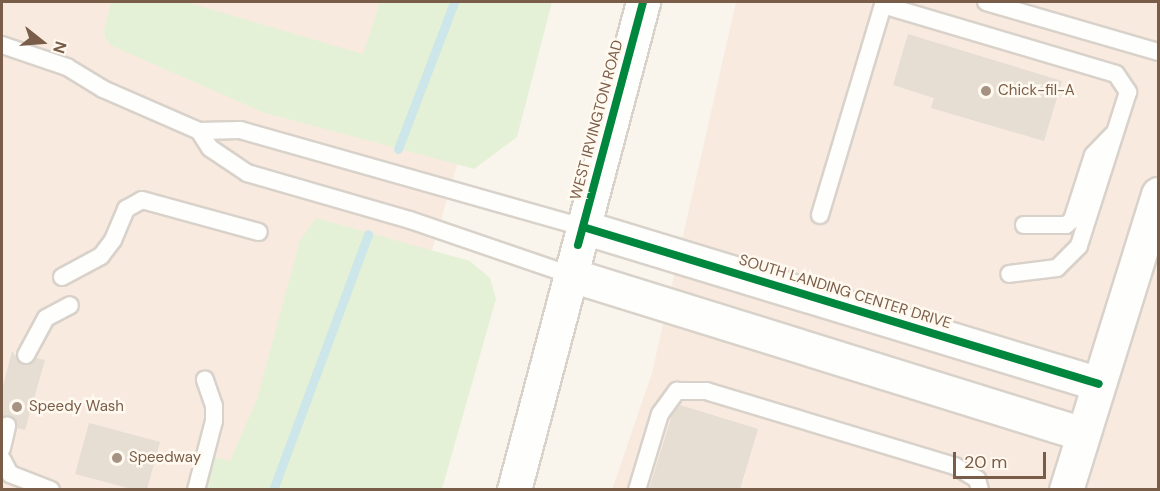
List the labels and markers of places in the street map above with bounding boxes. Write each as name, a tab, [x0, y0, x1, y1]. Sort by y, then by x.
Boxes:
place label: Chick-fil-A	[998, 82, 1075, 100]
marker: Chick-fil-A	[979, 84, 993, 98]
place label: Speedy Wash	[29, 398, 124, 416]
marker: Speedy Wash	[10, 400, 24, 414]
place label: Speedway	[129, 449, 201, 467]
marker: Speedway	[110, 451, 124, 465]

